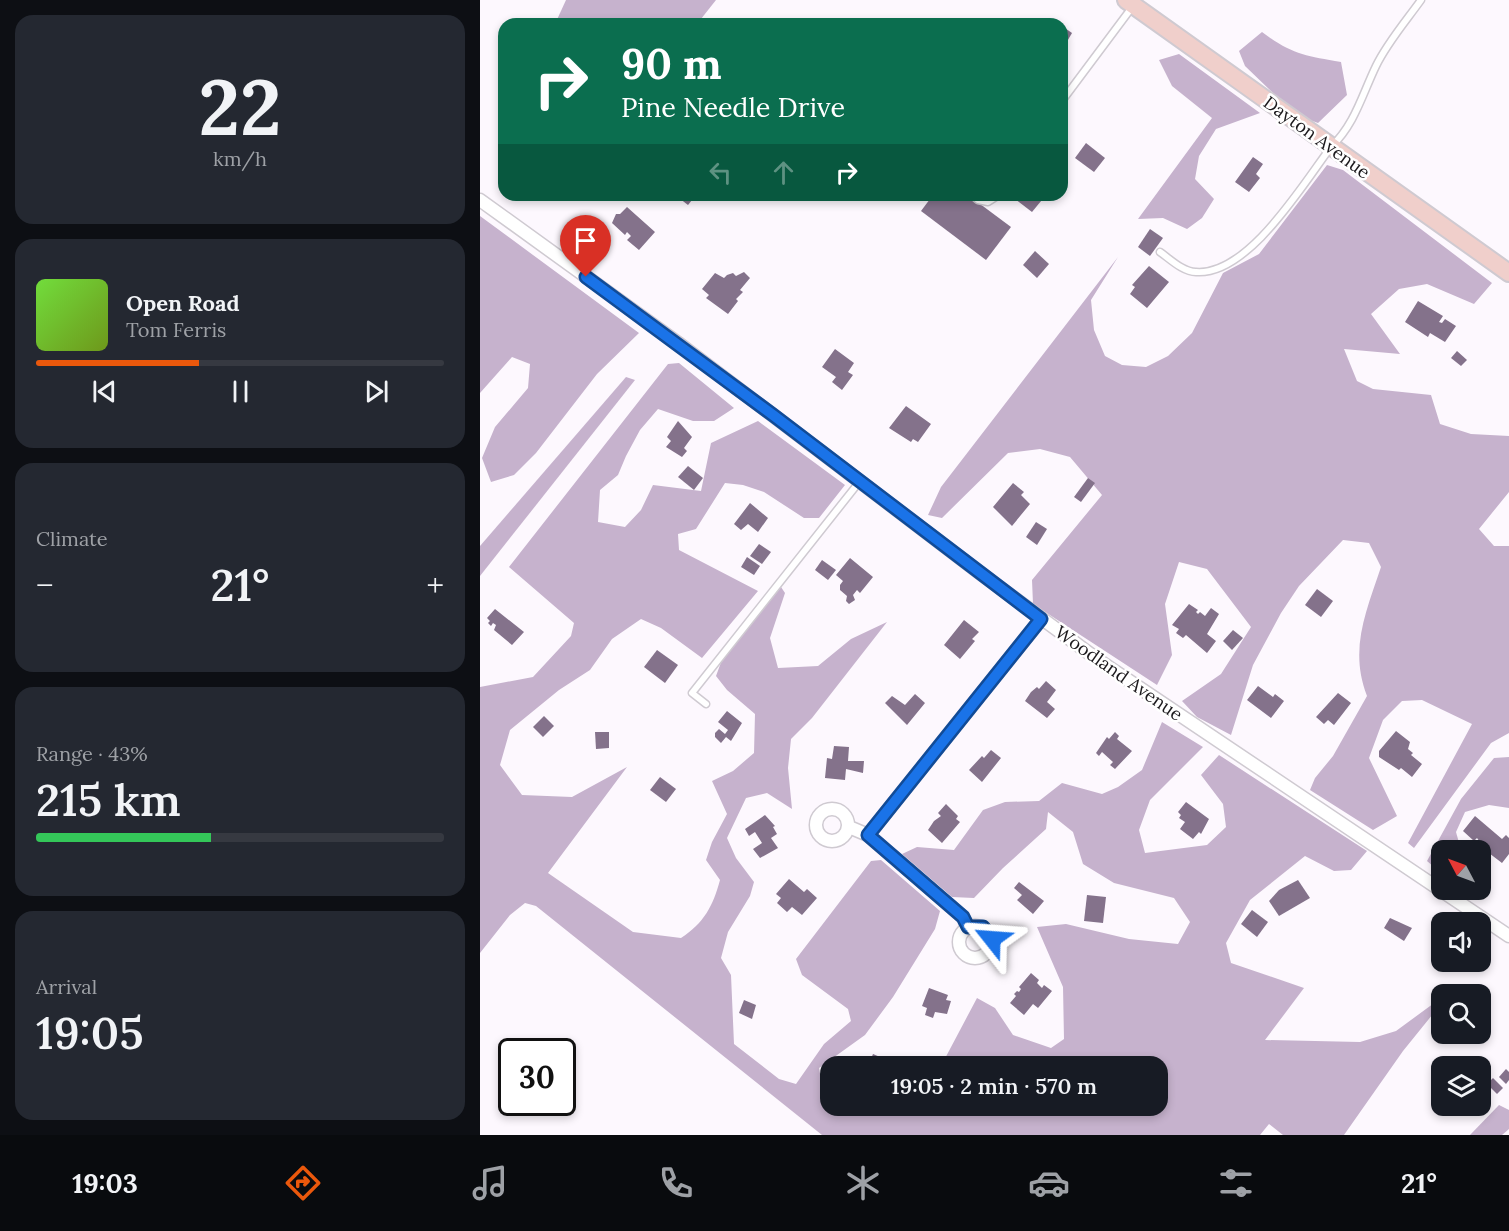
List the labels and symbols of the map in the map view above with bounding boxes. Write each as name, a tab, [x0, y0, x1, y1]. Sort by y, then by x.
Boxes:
street label: Dayton Avenue	[1259, 91, 1375, 184]
pin	[560, 215, 611, 277]
street label: Woodland Avenue	[1051, 620, 1188, 726]
north arrow	[1431, 840, 1491, 900]
position arrow	[960, 907, 1024, 971]
speed limit sign: 30	[498, 1038, 576, 1116]

